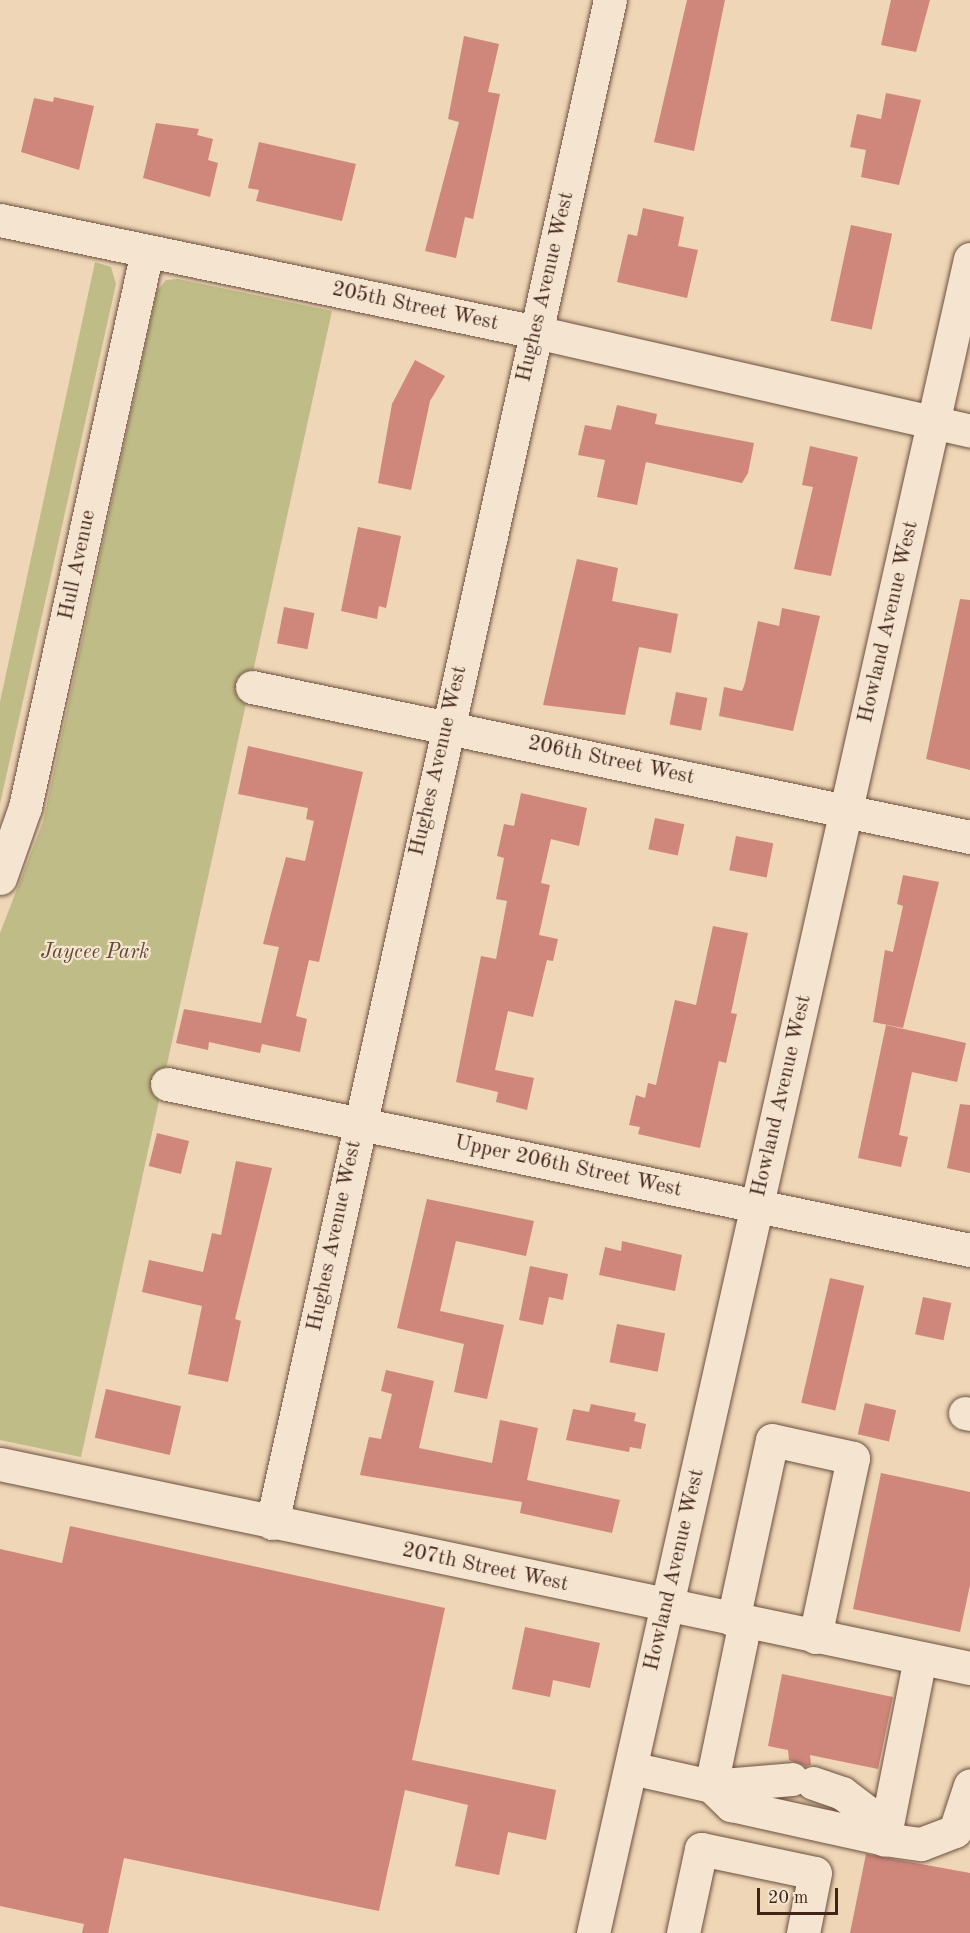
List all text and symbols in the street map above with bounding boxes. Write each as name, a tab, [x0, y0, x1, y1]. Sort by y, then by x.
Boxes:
street label: Hughes Avenue West	[512, 190, 580, 384]
street label: 205th Street West	[330, 277, 500, 337]
street label: Hull Avenue	[54, 508, 102, 622]
street label: Howland Avenue West	[854, 519, 924, 725]
street label: Hughes Avenue West	[405, 664, 473, 858]
street label: 206th Street West	[526, 731, 696, 791]
park label: Jaycee Park	[41, 940, 149, 966]
street label: Howland Avenue West	[747, 993, 817, 1199]
street label: Upper 206th Street West	[452, 1131, 684, 1203]
street label: Hughes Avenue West	[302, 1138, 368, 1334]
street label: Howland Avenue West	[640, 1467, 710, 1673]
street label: 207th Street West	[400, 1538, 570, 1598]
scale bar	[760, 1876, 841, 1914]
text: 20 m	[768, 1889, 808, 1907]

